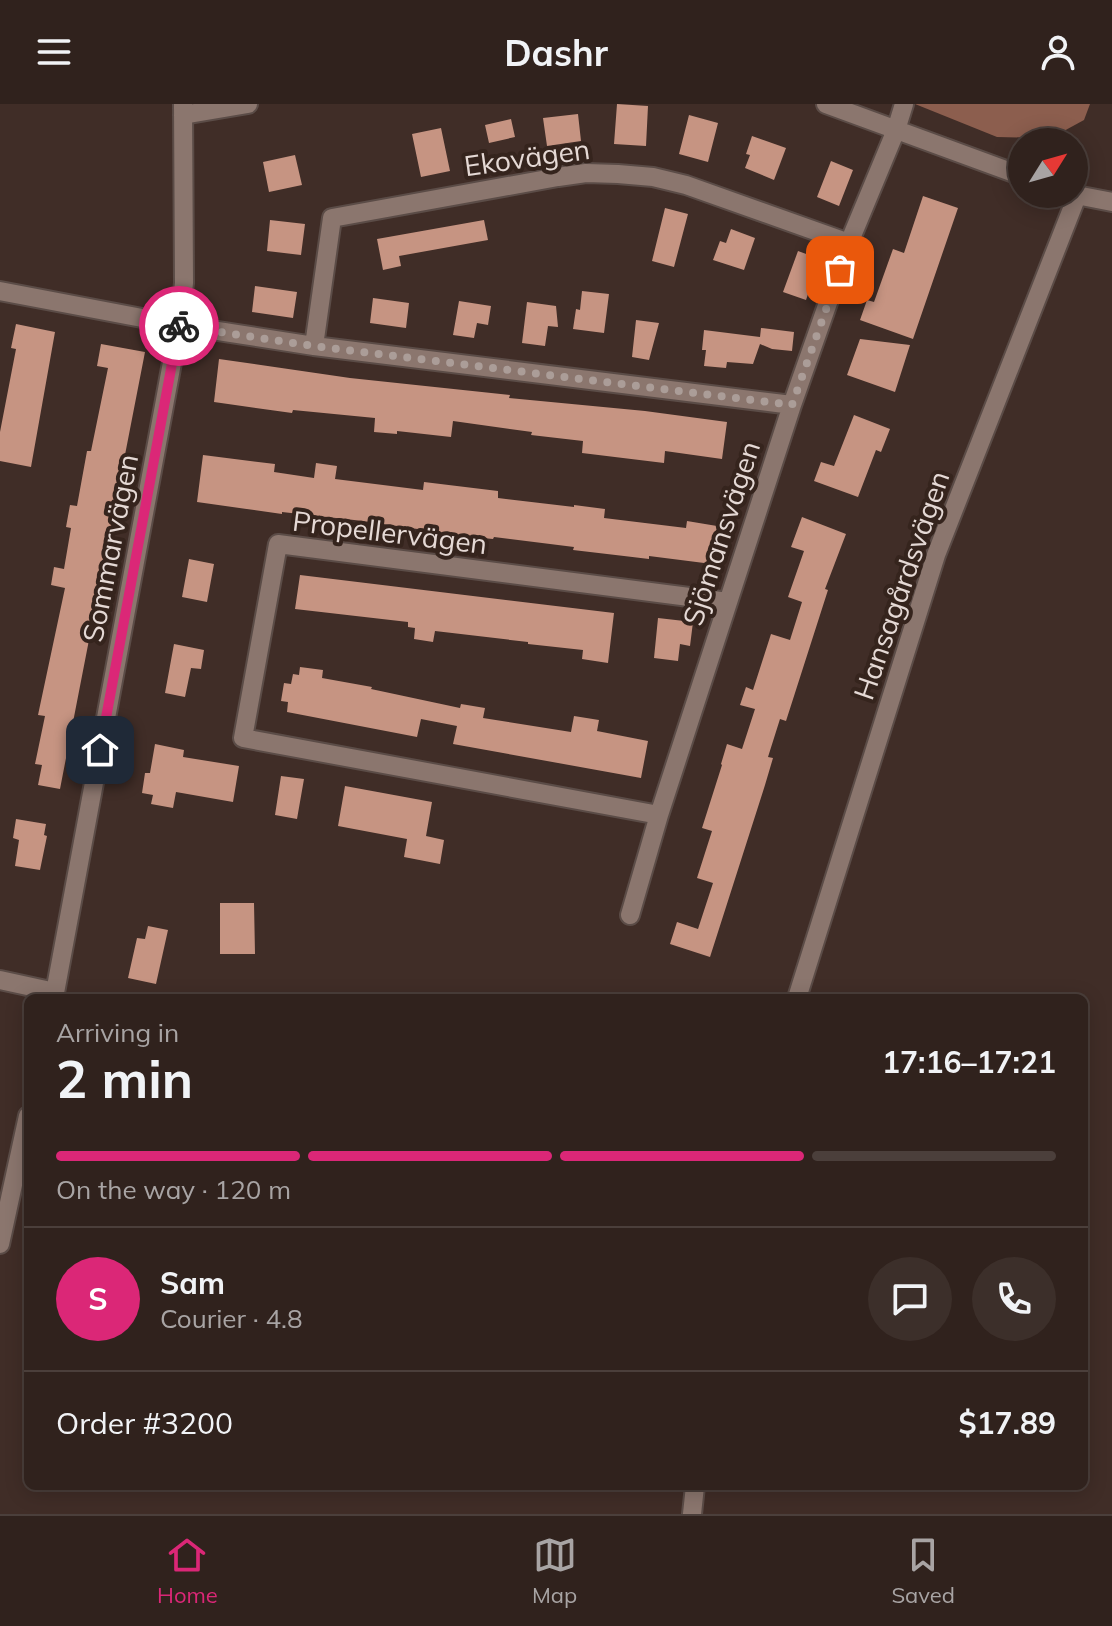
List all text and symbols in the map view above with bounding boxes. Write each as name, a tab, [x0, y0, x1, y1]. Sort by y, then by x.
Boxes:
icon: menu	[32, 30, 76, 74]
text: Dashr	[504, 30, 608, 75]
icon: person	[1036, 30, 1080, 74]
north arrow	[1008, 128, 1088, 208]
map controls	[1008, 128, 1088, 208]
street label: Ekovägen	[462, 131, 592, 183]
pin	[806, 236, 874, 304]
icon: bag	[818, 248, 862, 292]
courier	[139, 286, 219, 366]
icon: bike	[157, 304, 201, 348]
street label: Sjömansvägen	[675, 436, 767, 630]
street label: Sommarvägen	[75, 451, 145, 645]
street label: Hansagårdsvägen	[845, 466, 957, 704]
street label: Propellervägen	[291, 503, 489, 561]
pin	[66, 716, 134, 784]
icon: home	[78, 728, 122, 772]
text: Arriving in	[56, 1016, 179, 1049]
text: 17:16–17:21	[882, 1043, 1056, 1081]
text: 2 min	[56, 1046, 193, 1111]
text: On the way · 120 m	[56, 1173, 291, 1206]
button: chat	[868, 1257, 952, 1341]
button: phone	[972, 1257, 1056, 1341]
text: Sam	[160, 1264, 225, 1302]
text: S	[88, 1280, 108, 1318]
text: Courier · 4.8	[160, 1302, 303, 1335]
text: Order #3200	[56, 1404, 233, 1442]
text: $17.89	[959, 1404, 1056, 1442]
tab: Home	[157, 1533, 218, 1609]
tab: Map	[532, 1533, 577, 1609]
tab: Saved	[891, 1533, 955, 1609]

